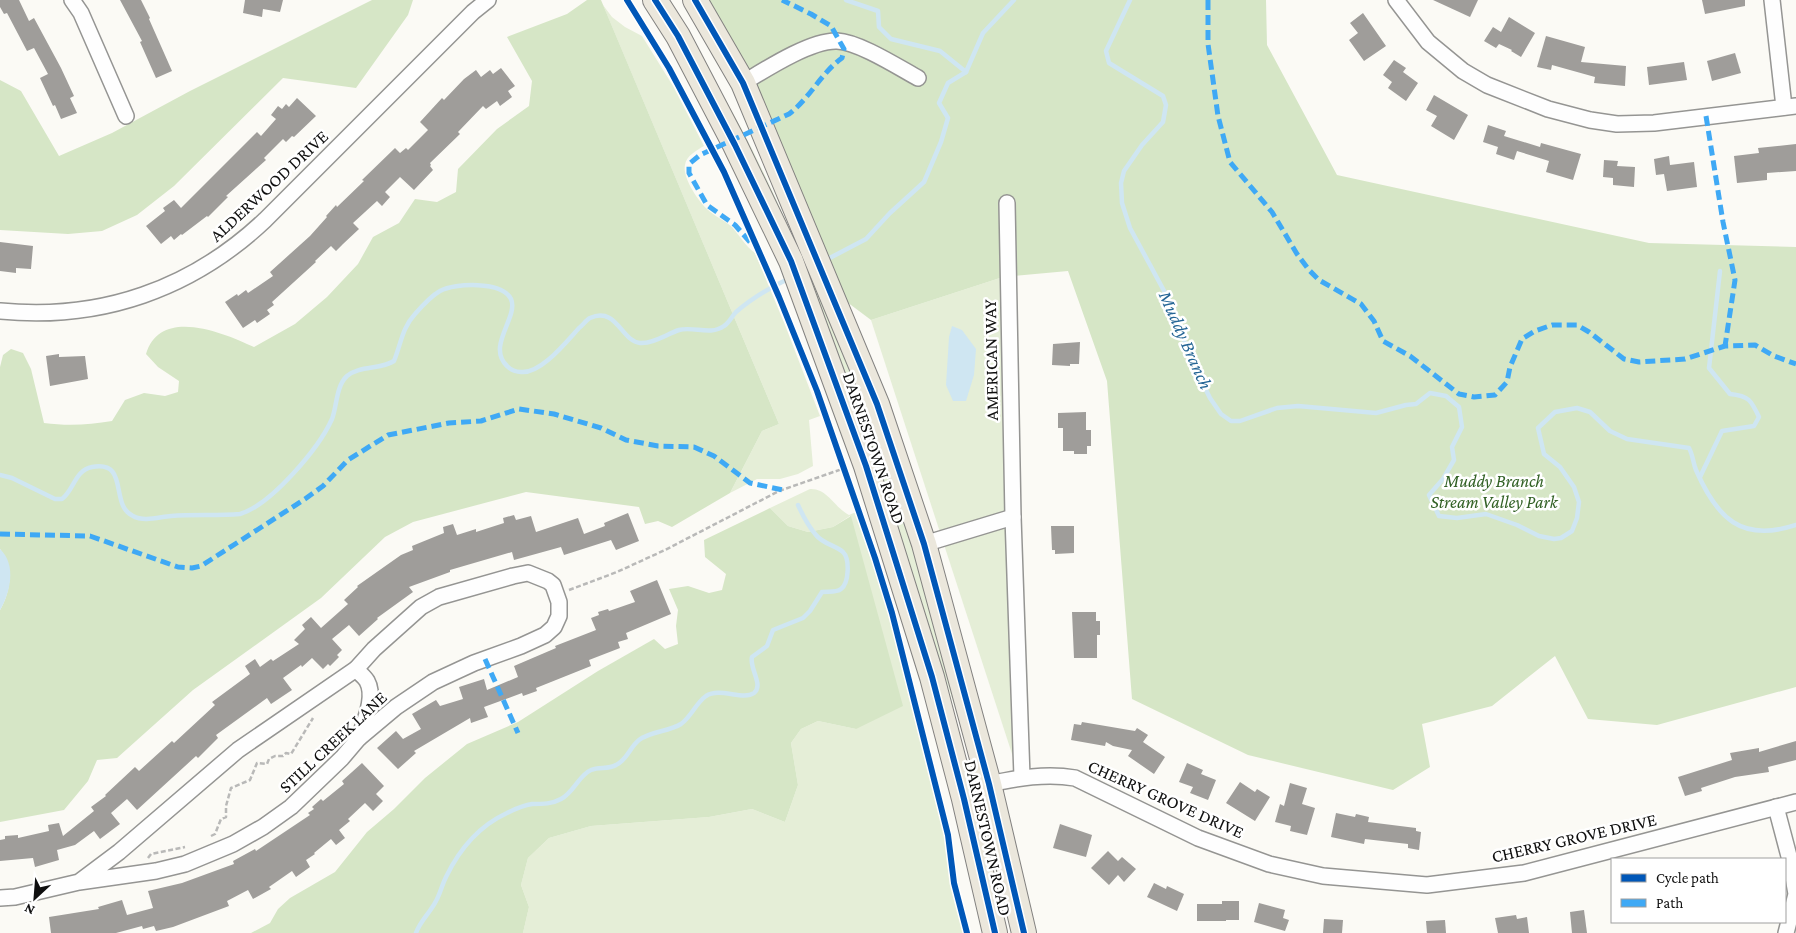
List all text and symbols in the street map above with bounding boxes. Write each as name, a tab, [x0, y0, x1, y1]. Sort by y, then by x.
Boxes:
street label: ALDERWOOD DRIVE	[206, 126, 332, 246]
water label: Muddy Branch	[1155, 287, 1217, 392]
street label: AMERICAN WAY	[980, 299, 1002, 421]
street label: DARNESTOWN ROAD	[839, 369, 909, 527]
park label: Muddy Branch Stream Valley Park	[1430, 471, 1559, 512]
street label: STILL CREEK LANE	[275, 687, 391, 797]
street label: CHERRY GROVE DRIVE	[1085, 756, 1247, 842]
street label: DARNESTOWN ROAD	[960, 758, 1016, 918]
street label: CHERRY GROVE DRIVE	[1490, 809, 1659, 867]
legend	[1611, 858, 1786, 923]
text: Cycle path	[1656, 870, 1719, 887]
north arrow	[10, 873, 60, 923]
text: Path	[1656, 895, 1683, 911]
text: N	[21, 900, 37, 919]

